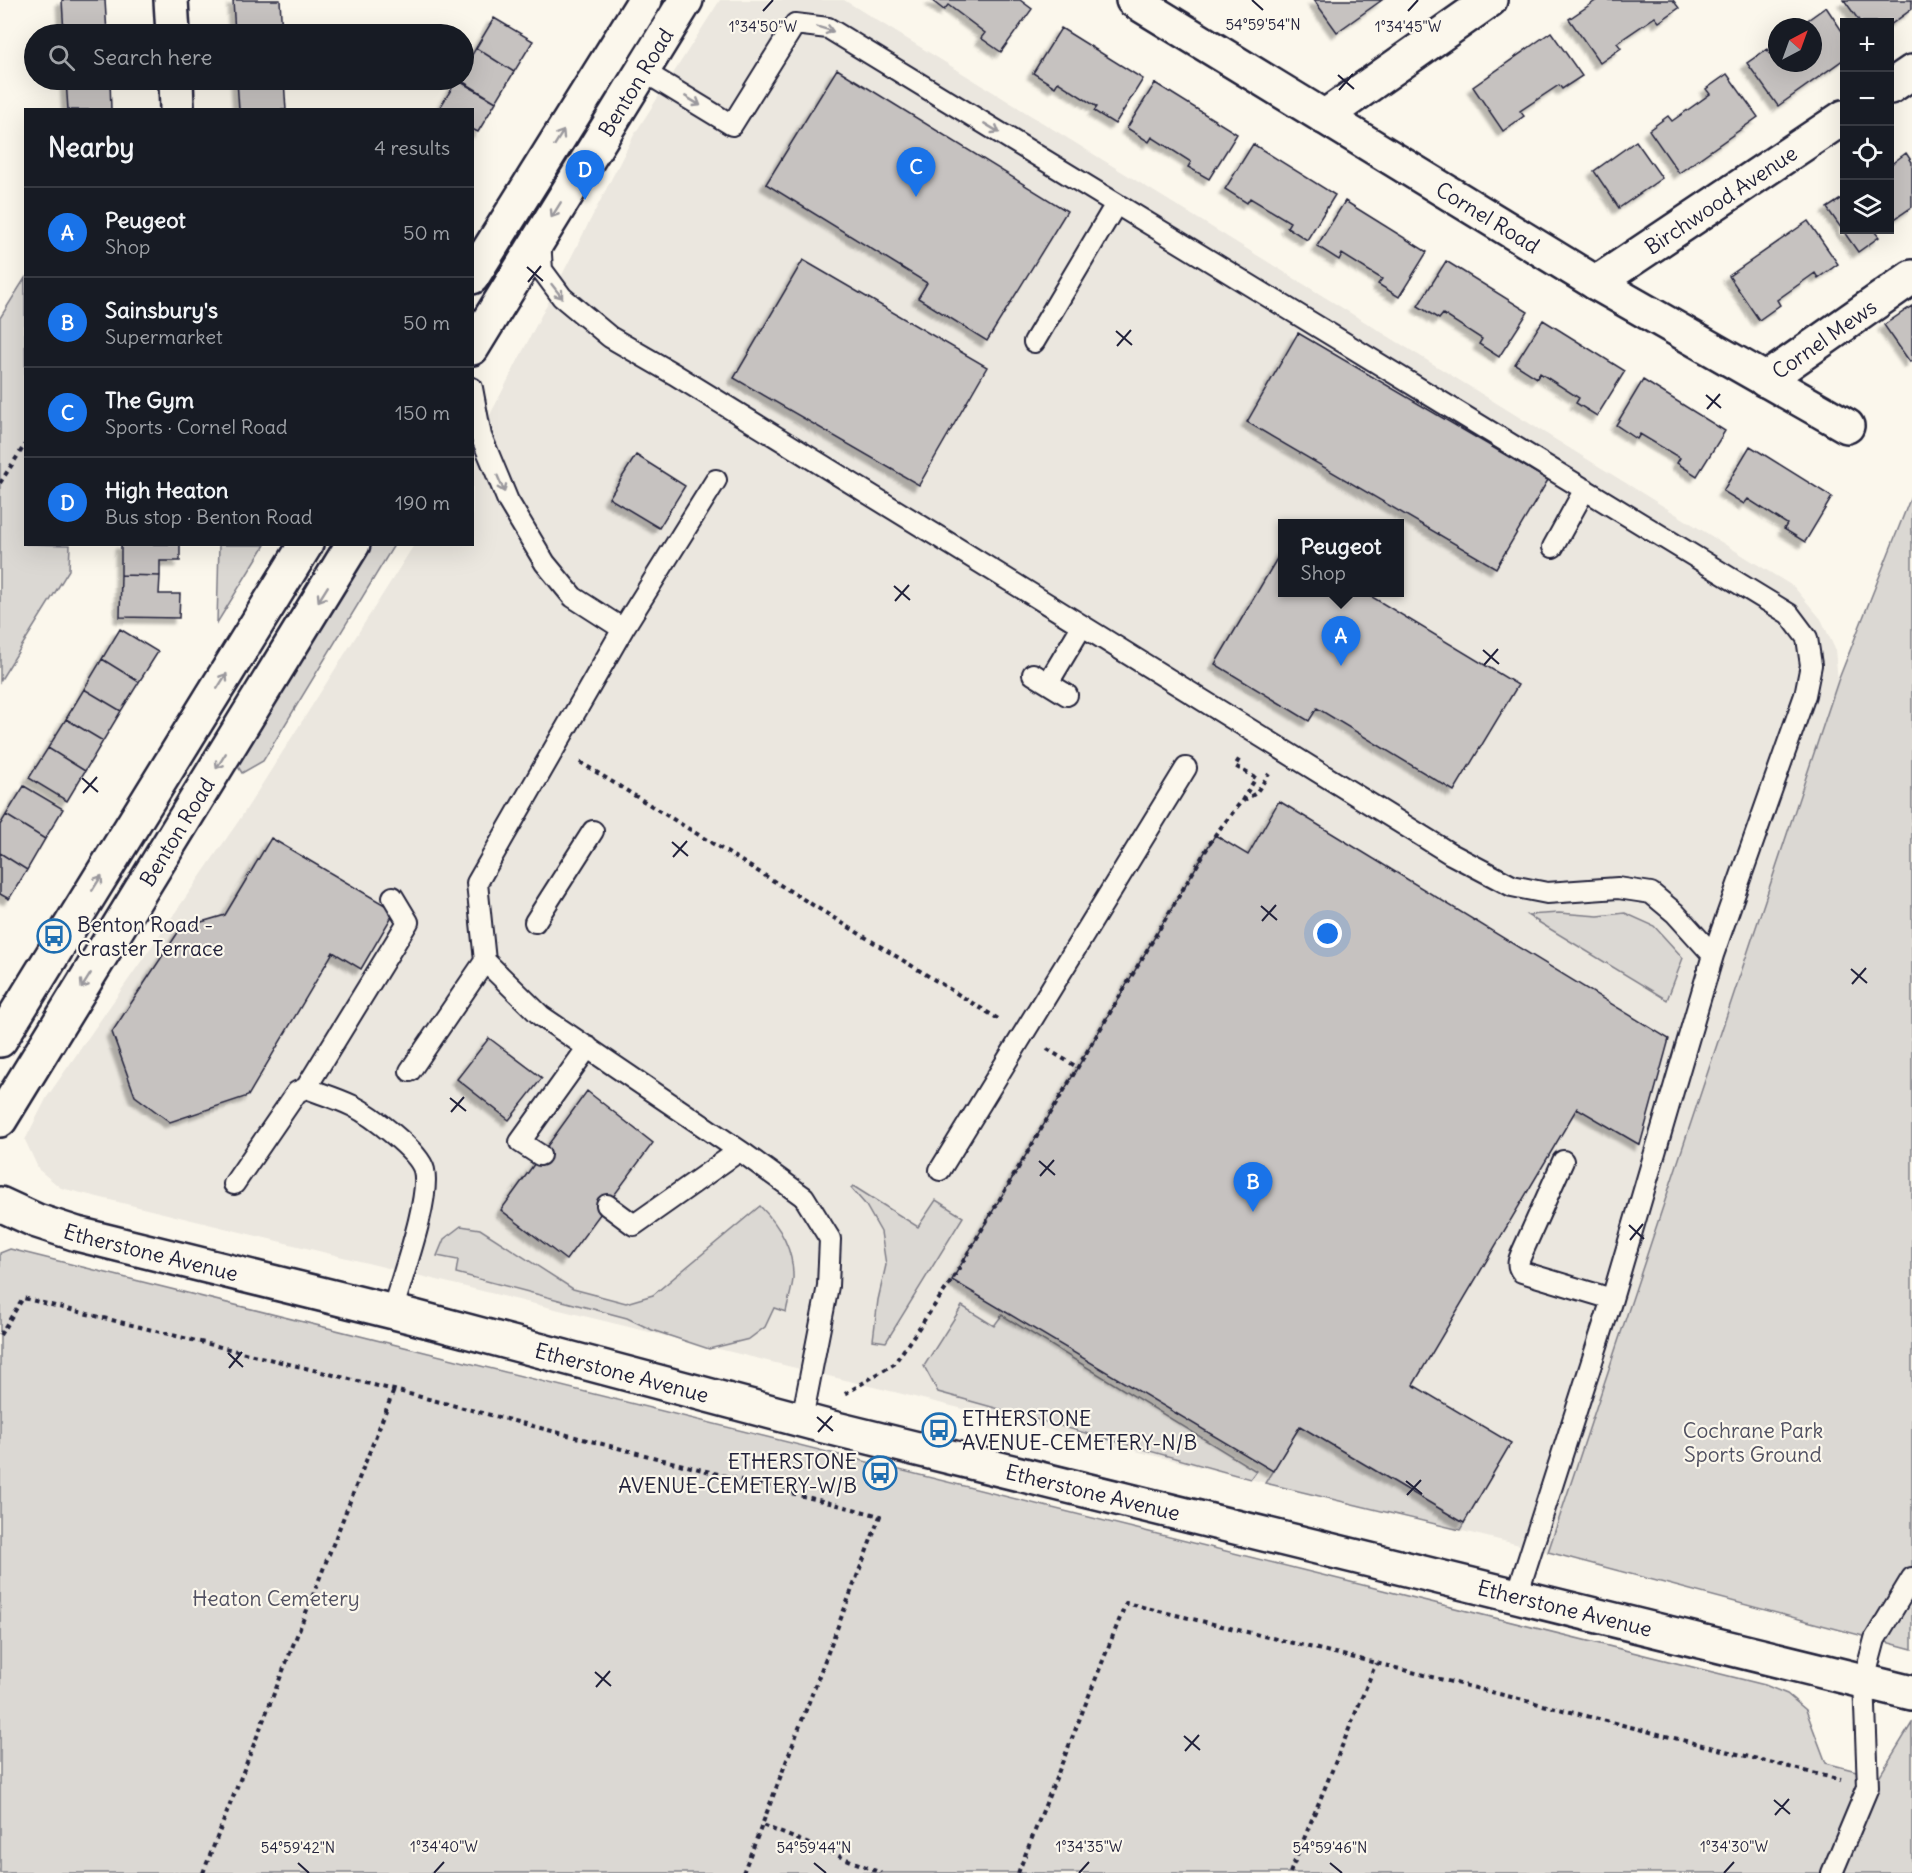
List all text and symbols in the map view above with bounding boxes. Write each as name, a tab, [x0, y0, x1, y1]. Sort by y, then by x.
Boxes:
text: 54°59'54"N	[1225, 15, 1301, 34]
text: 1°34'50"W	[729, 17, 797, 36]
text: 1°34'45"W	[1375, 17, 1442, 36]
north arrow	[1768, 18, 1822, 72]
map controls	[1840, 18, 1894, 234]
button: +	[1840, 18, 1894, 72]
street label: Benton Road	[592, 23, 679, 141]
search box	[24, 24, 474, 90]
one-way arrow	[815, 24, 834, 35]
icon: search	[45, 41, 78, 74]
text: Search here	[93, 43, 212, 71]
button: −	[1840, 72, 1894, 126]
one-way arrow	[684, 96, 701, 108]
one-way arrow	[983, 123, 1000, 135]
button: locate	[1840, 126, 1894, 180]
one-way arrow	[553, 130, 565, 147]
text: Nearby	[48, 131, 134, 164]
text: 4 results	[374, 135, 450, 160]
street label: Birchwood Avenue	[1639, 139, 1802, 260]
pin: C	[896, 148, 936, 197]
pin: D	[566, 150, 604, 200]
street label: Cornel Road	[1431, 175, 1545, 259]
button: layers	[1840, 180, 1894, 234]
one-way arrow	[550, 202, 563, 219]
text: Peugeot	[105, 206, 186, 234]
text: A	[61, 220, 74, 245]
text: 50 m	[403, 220, 450, 245]
text: Shop	[105, 234, 150, 259]
one-way arrow	[551, 282, 564, 298]
street label: Cornel Mews	[1766, 293, 1881, 385]
text: Sainsbury's	[105, 296, 218, 324]
text: B	[61, 310, 74, 335]
text: 50 m	[403, 310, 450, 335]
text: Supermarket	[105, 324, 223, 349]
text: The Gym	[105, 386, 194, 414]
text: C	[61, 400, 74, 425]
text: 150 m	[395, 400, 450, 425]
text: Sports · Cornel Road	[105, 414, 288, 439]
one-way arrow	[496, 474, 507, 493]
text: High Heaton	[105, 476, 229, 504]
text: D	[60, 490, 75, 515]
text: 190 m	[395, 490, 450, 515]
text: Bus stop · Benton Road	[105, 504, 313, 529]
popup	[1278, 519, 1404, 597]
text: Peugeot	[1301, 532, 1381, 560]
text: Shop	[1301, 560, 1346, 585]
one-way arrow	[316, 585, 328, 602]
pin: A	[1322, 616, 1360, 666]
one-way arrow	[216, 673, 228, 690]
one-way arrow	[214, 752, 226, 769]
street label: Benton Road	[133, 773, 220, 891]
one-way arrow	[91, 875, 103, 892]
place label: Benton Road - Craster Terrace	[77, 911, 224, 962]
bus stop icon: Benton Road - Craster Terrace	[36, 918, 72, 954]
your location	[1313, 919, 1342, 948]
one-way arrow	[80, 972, 92, 989]
pin: B	[1234, 1162, 1272, 1212]
street label: Etherstone Avenue	[60, 1217, 241, 1287]
street label: Etherstone Avenue	[532, 1336, 712, 1408]
place label: ETHERSTONE AVENUE-CEMETERY-N/B	[962, 1405, 1197, 1456]
bus stop icon: ETHERSTONE AVENUE-CEMETERY-N/B	[921, 1412, 957, 1448]
park label: Cochrane Park Sports Ground	[1683, 1417, 1823, 1468]
place label: ETHERSTONE AVENUE-CEMETERY-W/B	[618, 1448, 857, 1499]
bus stop icon: ETHERSTONE AVENUE-CEMETERY-W/B	[862, 1455, 898, 1491]
street label: Etherstone Avenue	[1003, 1458, 1183, 1526]
street label: Etherstone Avenue	[1475, 1573, 1655, 1642]
park label: Heaton Cemetery	[192, 1585, 360, 1612]
text: 1°34'40"W	[410, 1837, 478, 1856]
text: 1°34'35"W	[1056, 1837, 1123, 1856]
text: 1°34'30"W	[1700, 1837, 1768, 1856]
text: 54°59'42"N	[261, 1838, 335, 1857]
text: 54°59'44"N	[777, 1838, 851, 1857]
text: 54°59'46"N	[1293, 1838, 1367, 1857]

